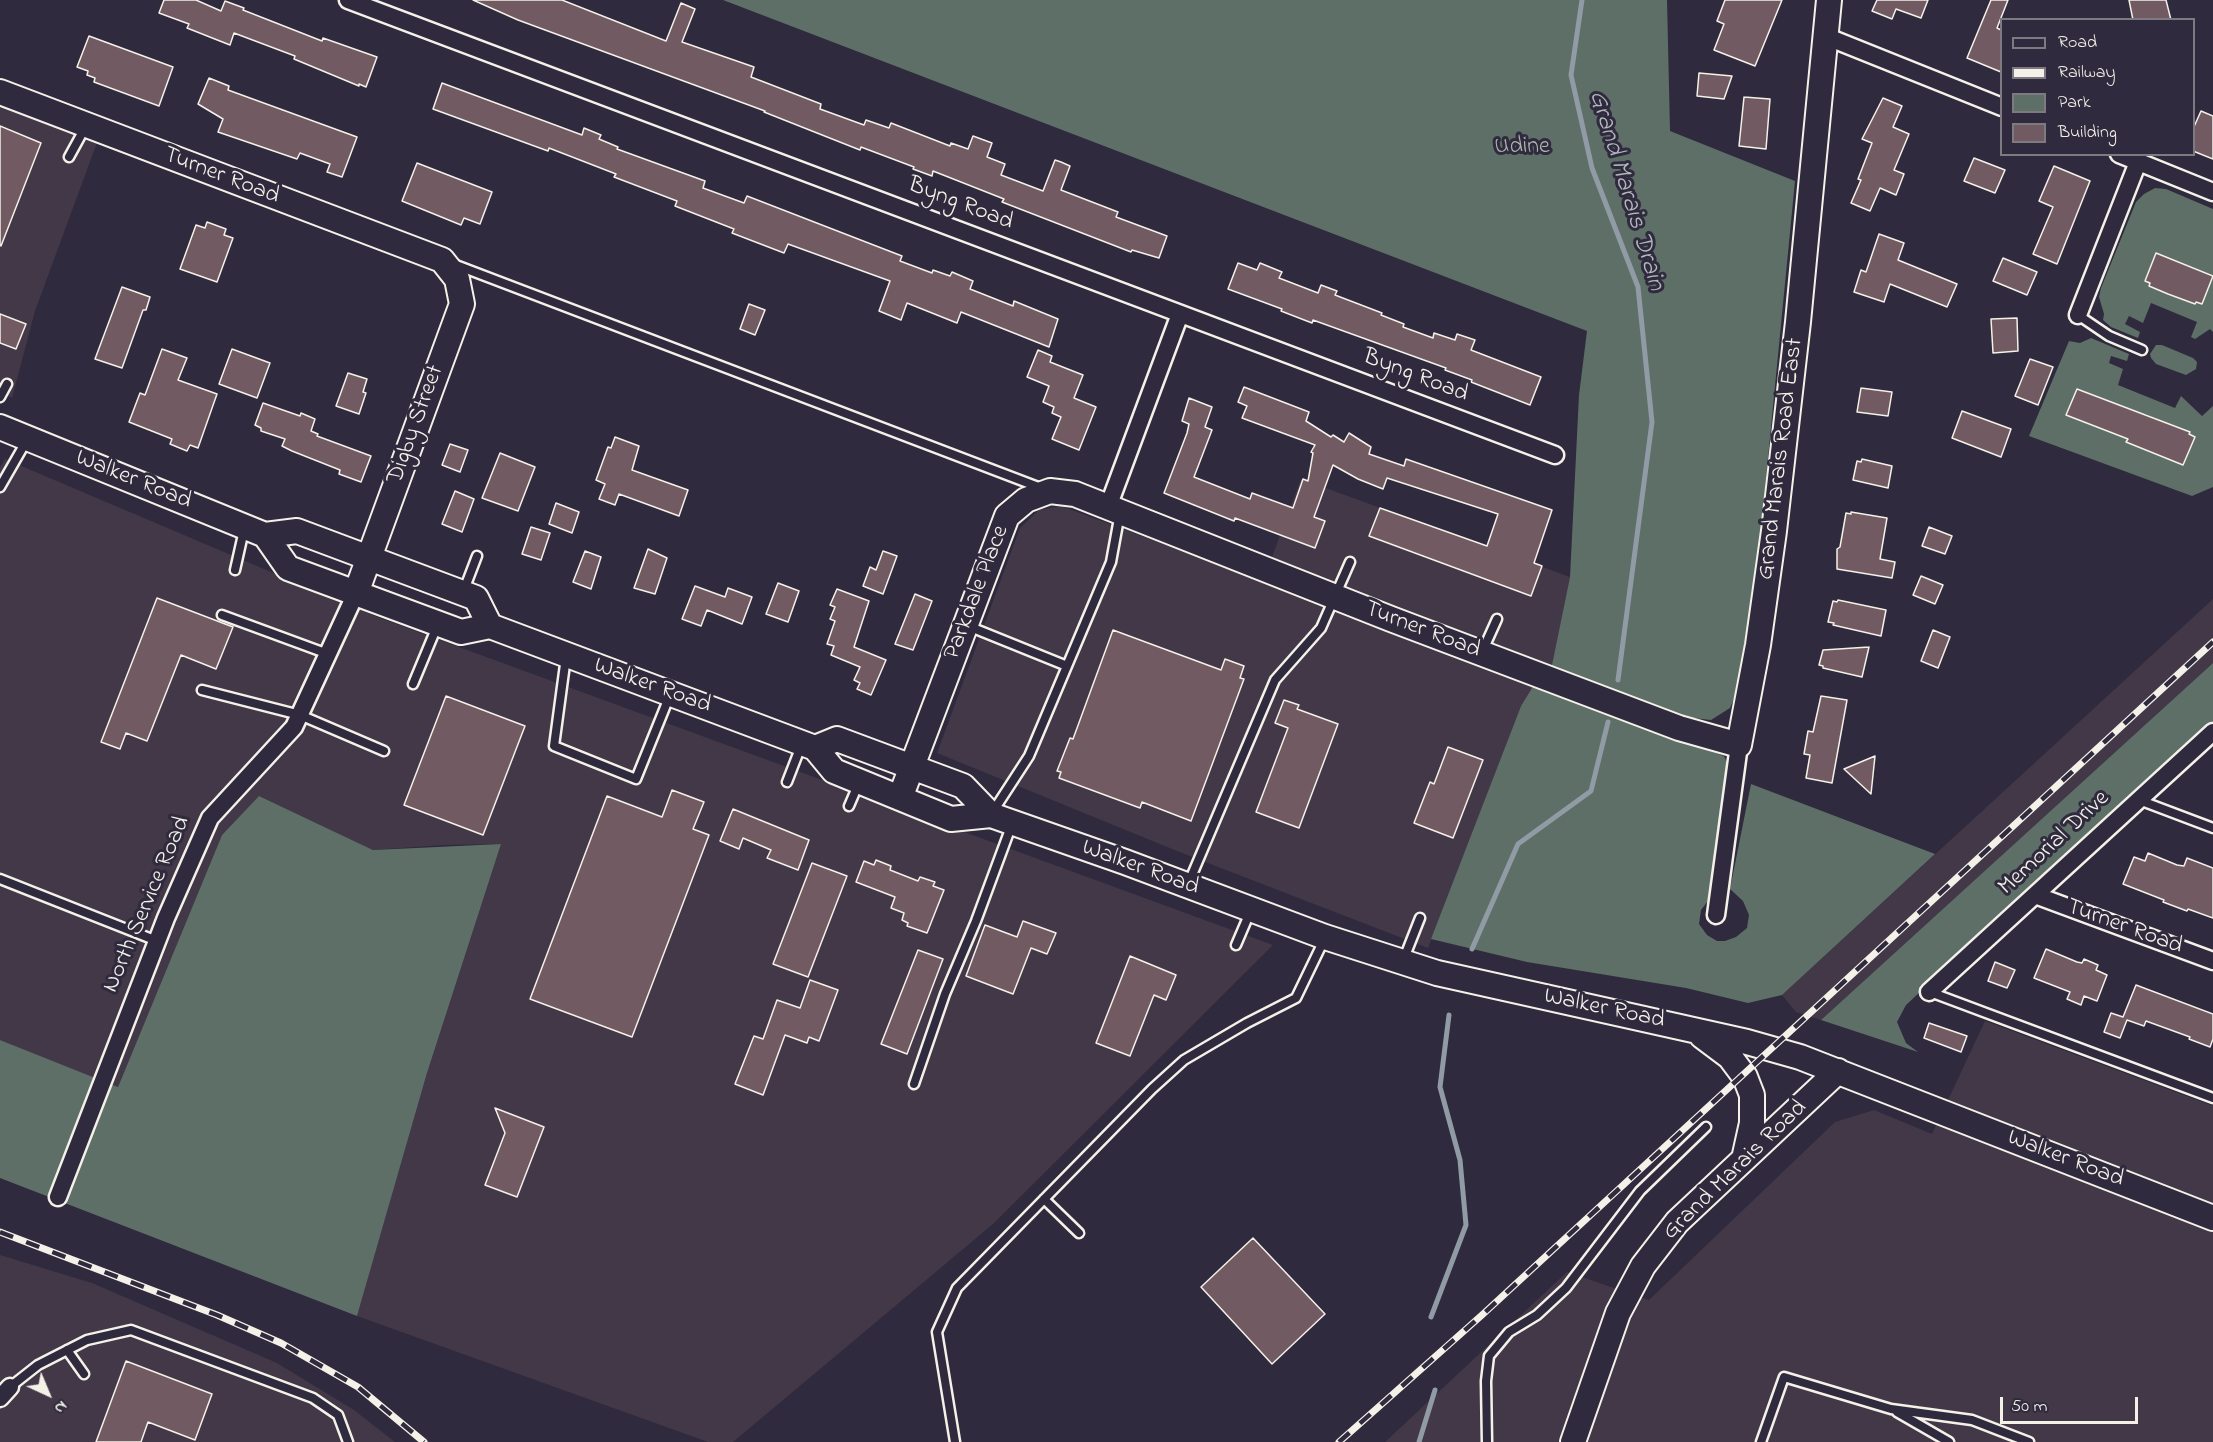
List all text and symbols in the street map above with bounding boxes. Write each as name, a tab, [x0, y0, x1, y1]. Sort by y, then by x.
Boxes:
legend	[2000, 18, 2195, 156]
text: Road	[2058, 30, 2097, 56]
text: Railway	[2058, 60, 2115, 86]
water label: Grand Marais Drain	[1580, 87, 1670, 295]
text: Park	[2058, 90, 2091, 116]
text: Building	[2058, 120, 2117, 146]
park label: Udine	[1494, 134, 1550, 162]
street label: Turner Road	[159, 142, 283, 212]
street label: Byng Road	[903, 172, 1017, 238]
street label: Grand Marais Road East	[1753, 337, 1811, 581]
street label: Byng Road	[1358, 344, 1472, 410]
street label: Digby Street	[382, 362, 452, 488]
street label: Walker Road	[71, 445, 195, 517]
street label: Parkdale Place	[939, 522, 1017, 664]
street label: Turner Road	[1360, 596, 1484, 666]
street label: Walker Road	[590, 653, 714, 721]
street label: Memorial Drive	[1994, 785, 2116, 903]
street label: North Service Road	[98, 813, 198, 997]
street label: Walker Road	[1078, 835, 1202, 903]
street label: Turner Road	[2062, 894, 2186, 962]
street label: Walker Road	[1541, 983, 1667, 1037]
street label: Grand Marais Road	[1658, 1095, 1814, 1247]
street label: Walker Road	[2003, 1125, 2127, 1195]
north arrow	[18, 1364, 78, 1424]
scale bar	[2003, 1385, 2141, 1423]
text: 50 m	[2011, 1394, 2048, 1420]
text: N	[48, 1395, 73, 1419]

